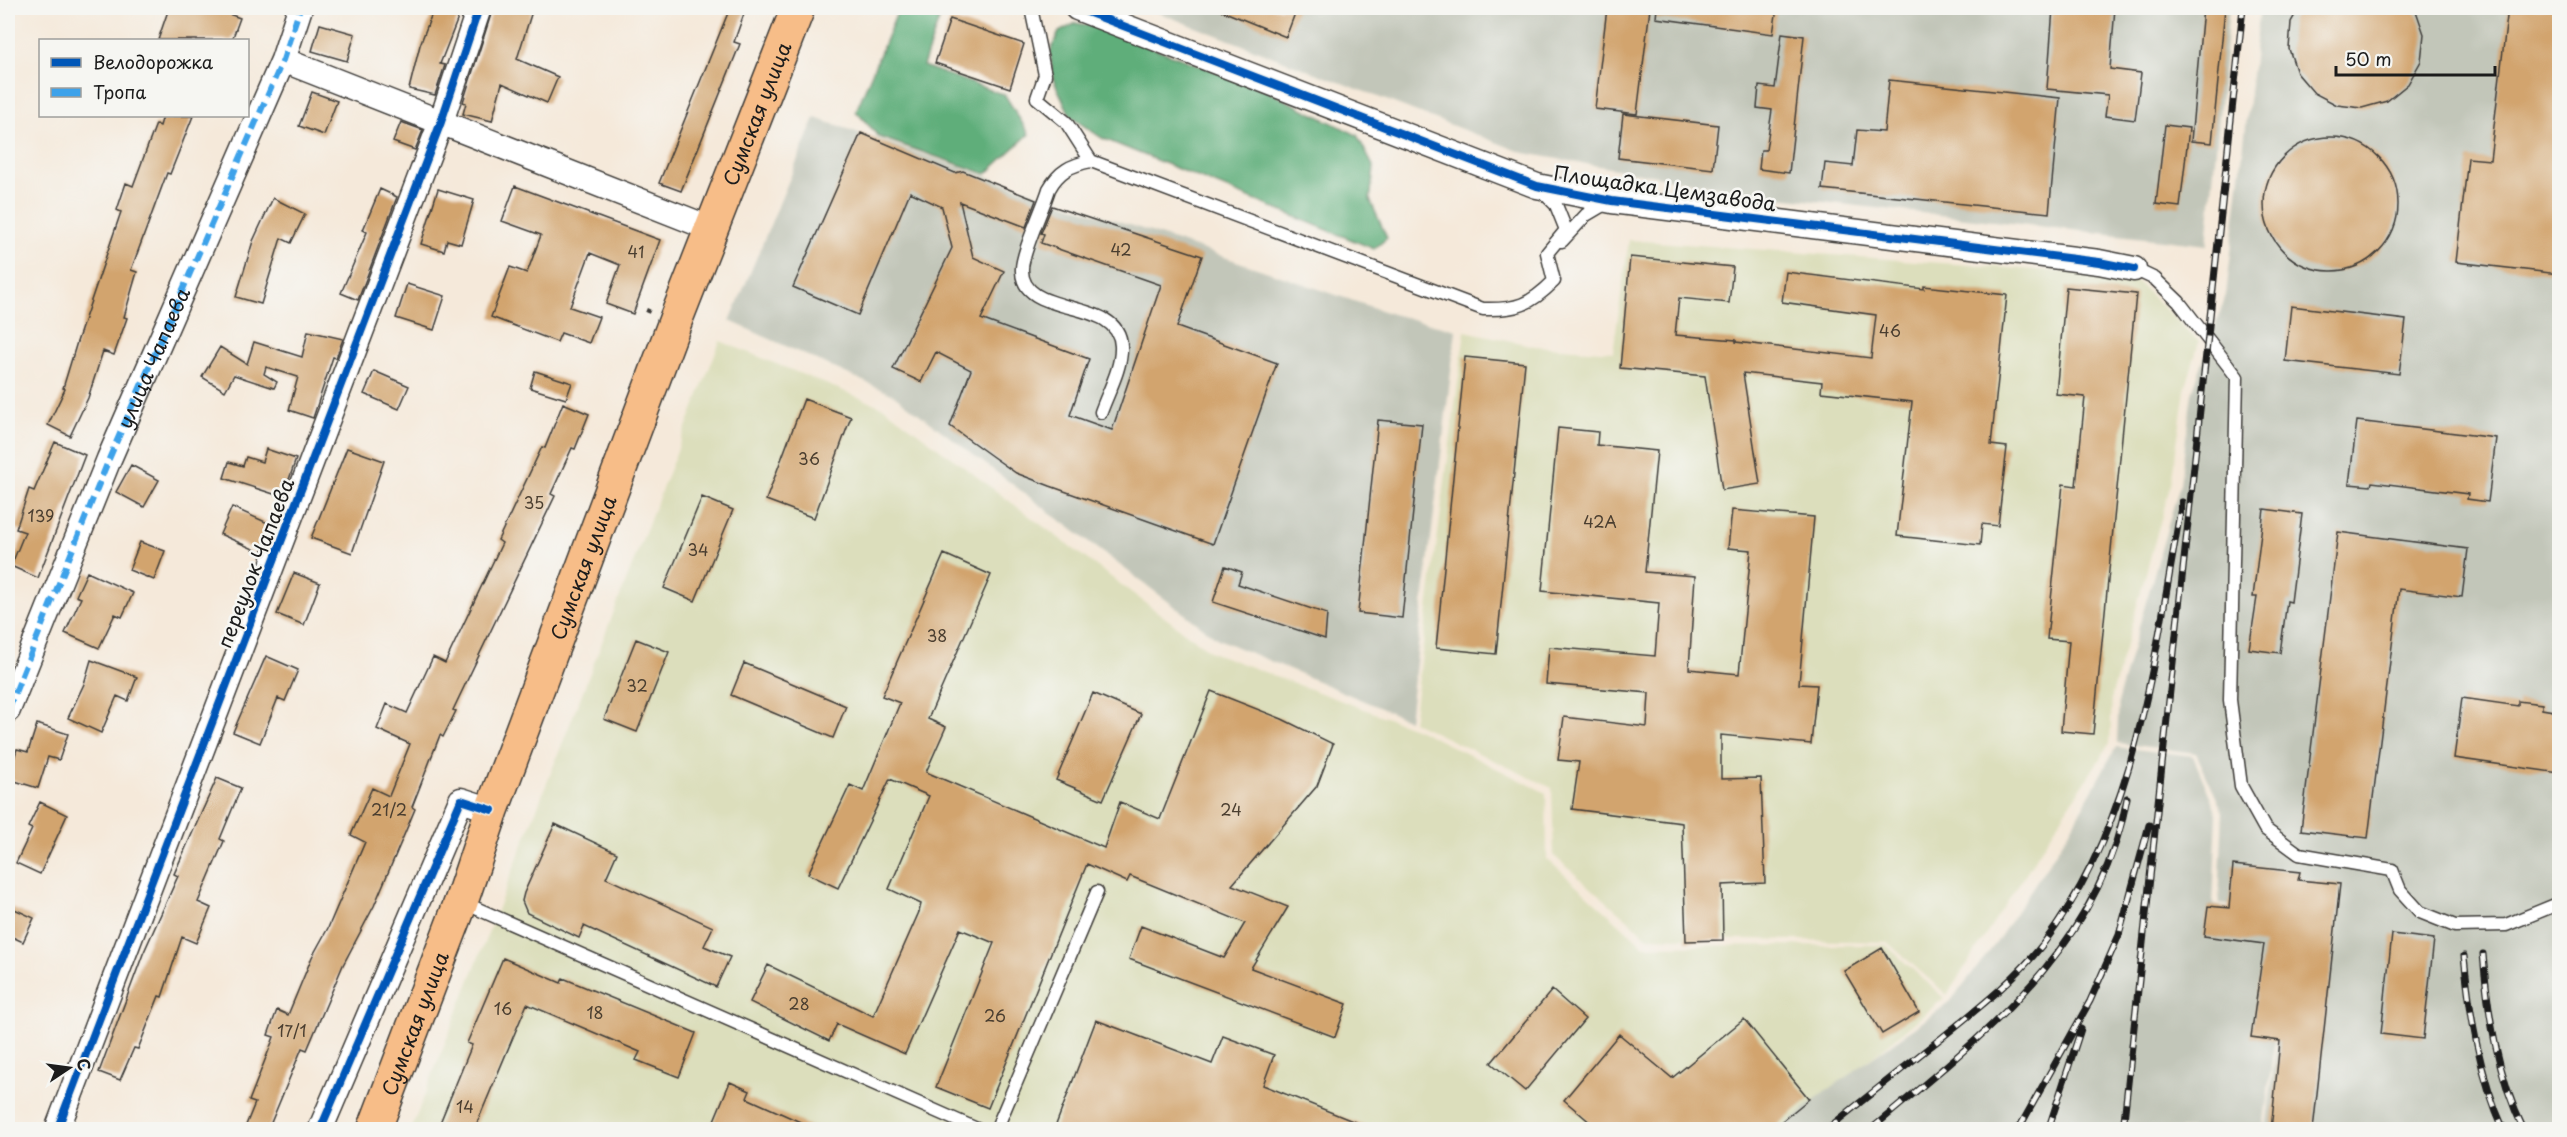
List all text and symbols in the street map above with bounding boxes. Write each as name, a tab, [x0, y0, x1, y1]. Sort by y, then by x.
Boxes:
street label: Сумская улица	[715, 37, 798, 190]
legend	[39, 39, 249, 117]
scale bar	[2336, 39, 2495, 77]
text: 50 m	[2345, 45, 2392, 72]
text: Велодорожка	[93, 48, 214, 75]
text: Тропа	[93, 78, 146, 105]
street label: Площадка Цемзавода	[1552, 158, 1779, 219]
house number: 42	[1110, 237, 1132, 261]
house number: 41	[628, 239, 644, 263]
street label: улица Чапаева	[109, 282, 197, 433]
house number: 46	[1879, 318, 1901, 342]
house number: 36	[798, 446, 820, 470]
street label: переулок Чапаева	[209, 473, 301, 652]
house number: 35	[524, 490, 544, 514]
street label: Сумская улица	[542, 491, 624, 644]
house number: 139	[28, 503, 54, 527]
house number: 42А	[1583, 509, 1617, 533]
house number: 34	[687, 537, 709, 561]
house number: 38	[927, 623, 947, 647]
house number: 32	[626, 673, 648, 697]
house number: 21/2	[371, 797, 407, 821]
house number: 24	[1220, 797, 1242, 821]
street label: Сумская улица	[374, 947, 456, 1100]
house number: 28	[788, 991, 810, 1015]
house number: 16	[494, 996, 512, 1020]
house number: 18	[586, 1000, 604, 1024]
house number: 26	[984, 1003, 1006, 1027]
house number: 17/1	[277, 1018, 307, 1042]
north arrow	[39, 1038, 99, 1098]
text: С	[72, 1056, 98, 1073]
house number: 14	[456, 1094, 474, 1118]

